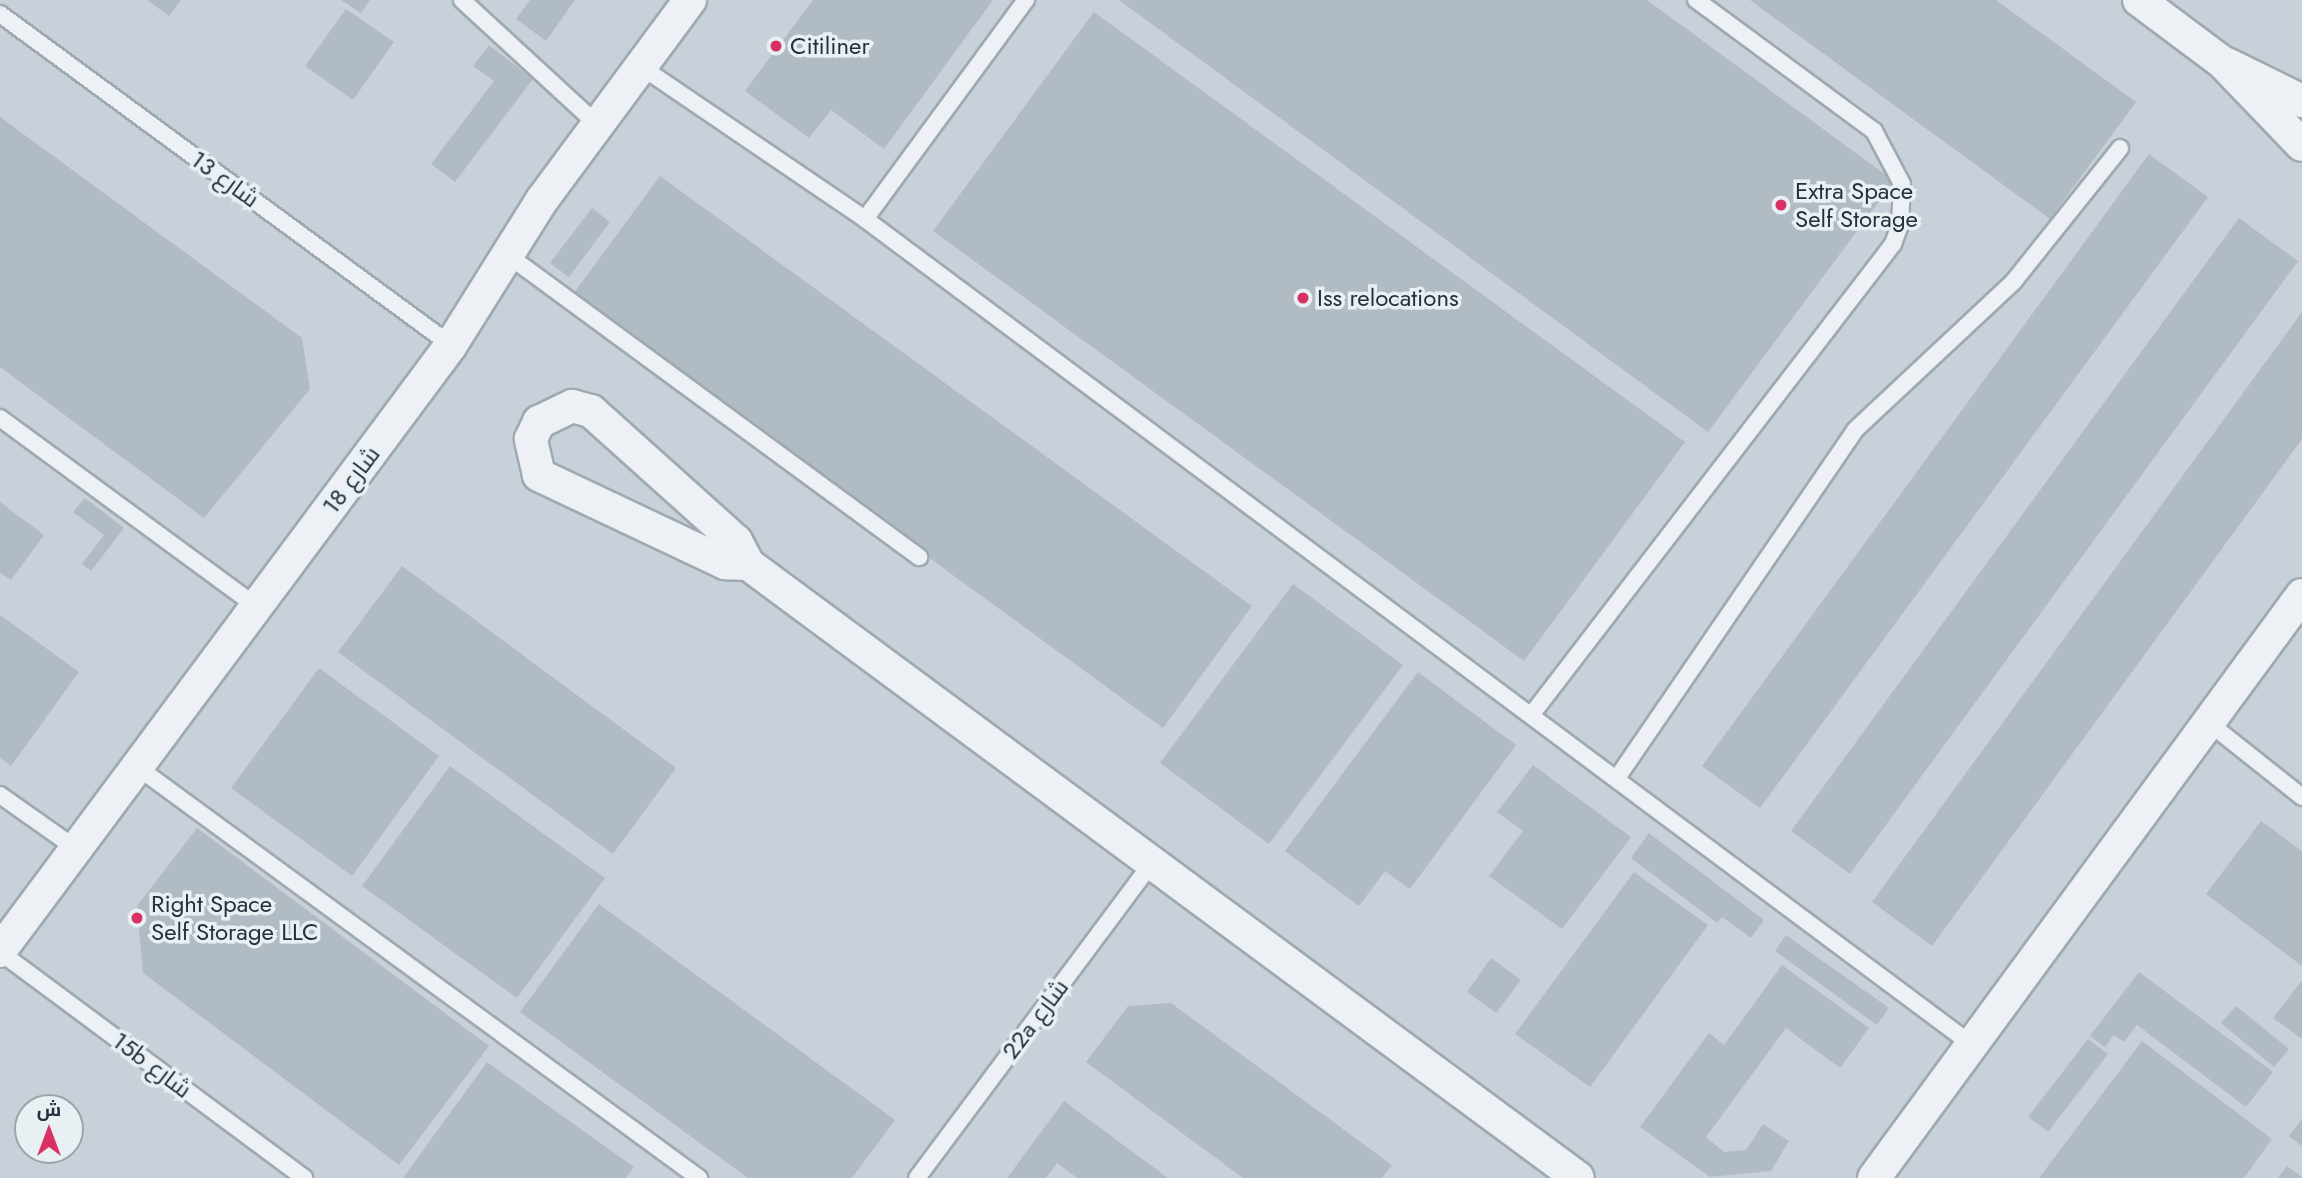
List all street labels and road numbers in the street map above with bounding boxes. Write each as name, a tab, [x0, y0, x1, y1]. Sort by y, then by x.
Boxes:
street label: شارع 13	[185, 145, 265, 213]
street label: شارع 18	[316, 440, 386, 520]
street label: 22a شارع	[996, 973, 1074, 1065]
street label: 15b شارع	[107, 1026, 197, 1104]

